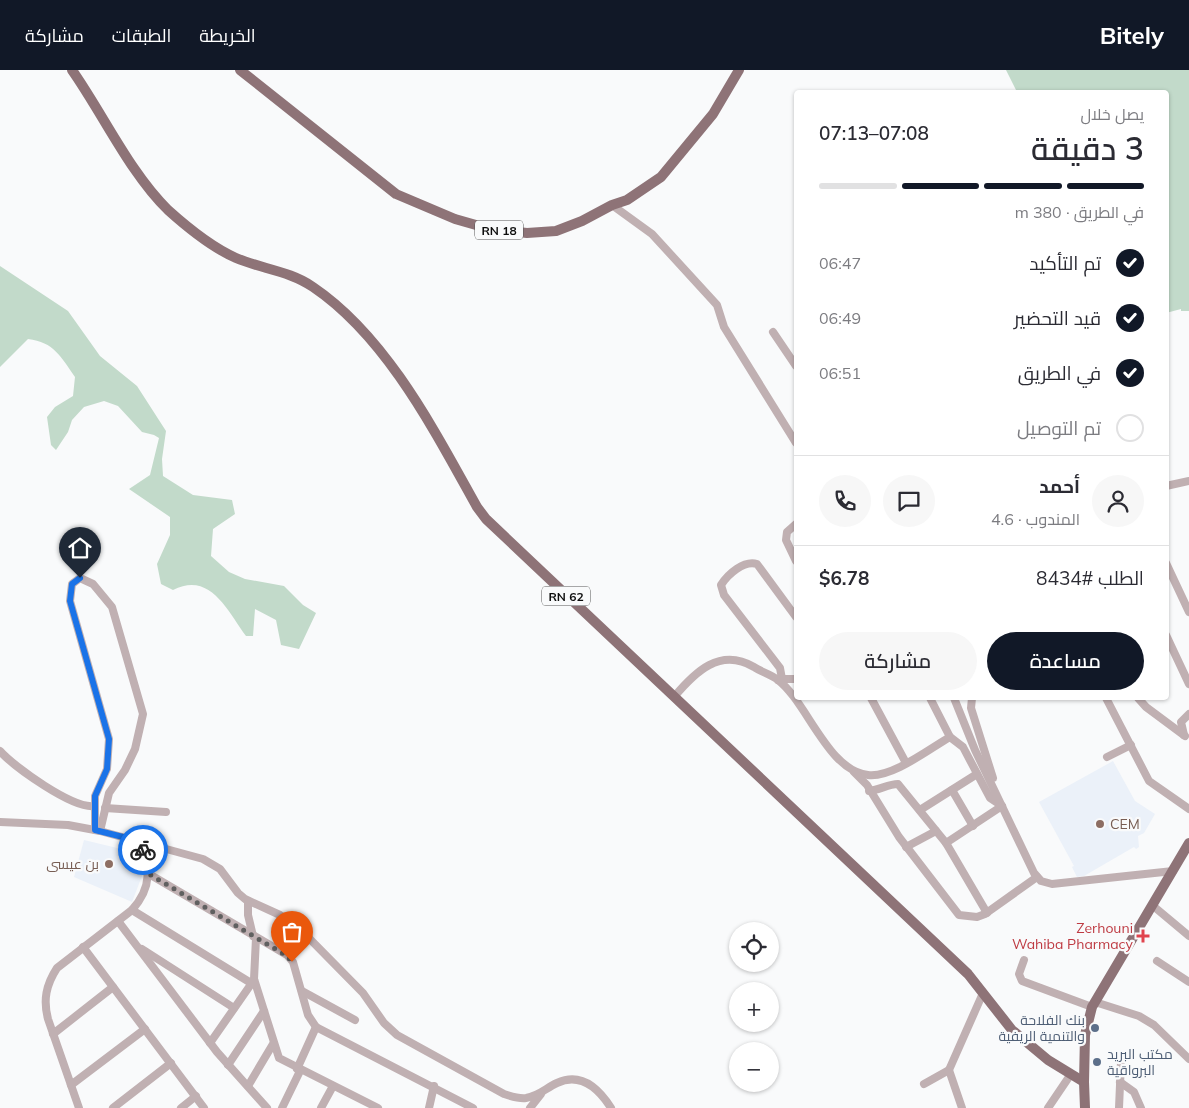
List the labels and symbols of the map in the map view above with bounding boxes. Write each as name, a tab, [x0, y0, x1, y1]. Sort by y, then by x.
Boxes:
road number: RN 18	[475, 220, 523, 240]
pin	[59, 527, 101, 578]
road number: RN 62	[542, 586, 590, 606]
place label: CEM	[1110, 815, 1140, 833]
marker: CEM	[1094, 818, 1106, 830]
courier	[118, 825, 168, 875]
place label: بن عيسى	[46, 855, 99, 873]
marker: بن عيسى	[103, 858, 115, 870]
pin	[271, 911, 313, 962]
place label: Zerhouni Wahiba Pharmacy	[1012, 919, 1134, 953]
marker: Zerhouni Wahiba Pharmacy	[1137, 930, 1149, 942]
place label: بنك الفلاحة والتنمية الريفية	[998, 1011, 1085, 1045]
marker: بنك الفلاحة والتنمية الريفية	[1089, 1022, 1101, 1034]
place label: مكتب البريد البرواقية	[1107, 1045, 1173, 1079]
marker: مكتب البريد البرواقية	[1091, 1056, 1103, 1068]

